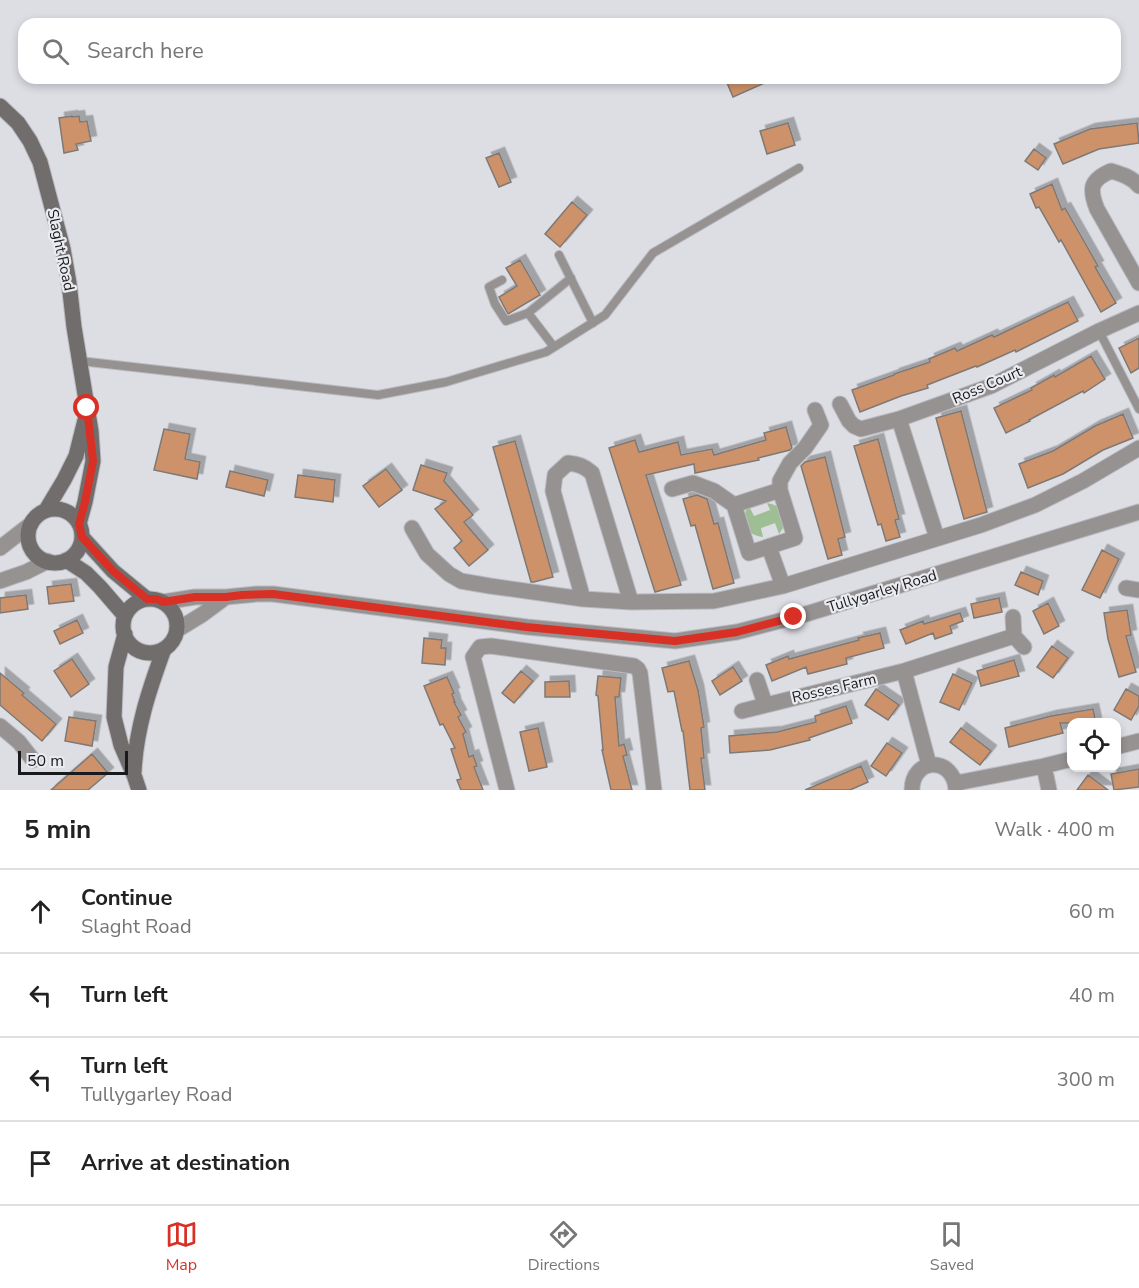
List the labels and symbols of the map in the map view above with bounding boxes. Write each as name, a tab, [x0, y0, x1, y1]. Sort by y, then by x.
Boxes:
street label: Slaght Road	[43, 207, 79, 293]
street label: Ross Court	[949, 361, 1026, 409]
route start	[73, 394, 99, 420]
street label: Tullygarley Road	[825, 565, 939, 617]
route end	[780, 603, 806, 629]
street label: Rosses Farm	[790, 669, 878, 707]
scale bar	[18, 748, 128, 776]

